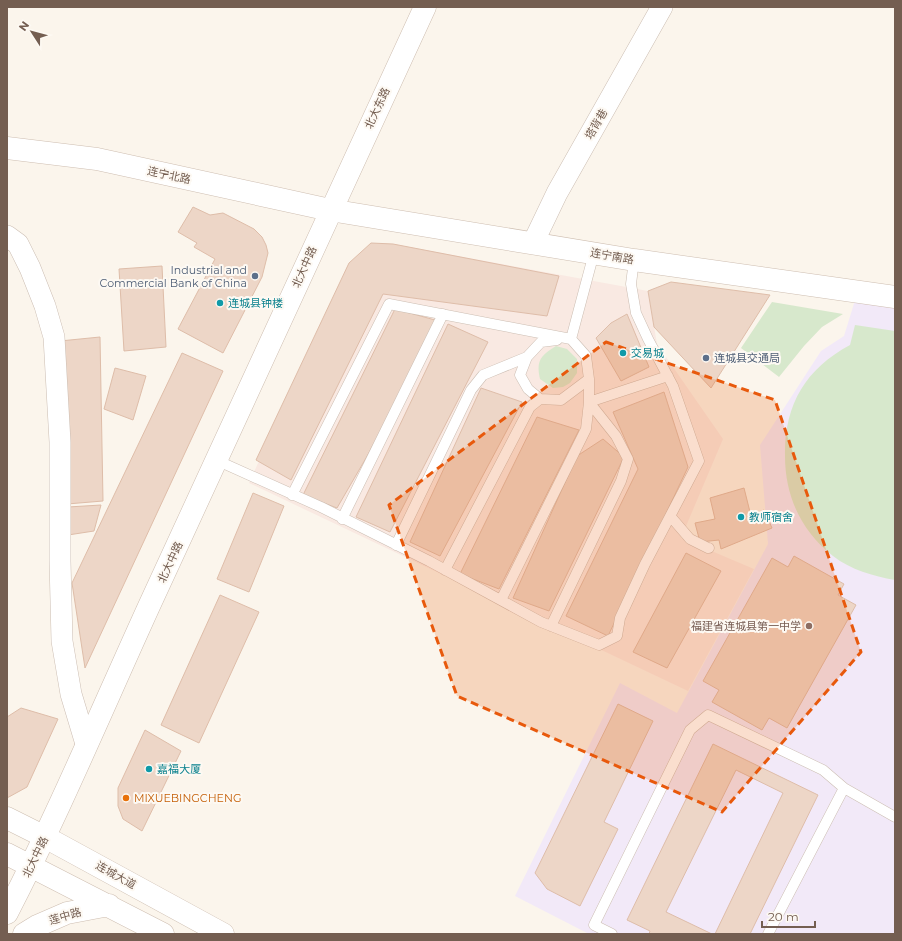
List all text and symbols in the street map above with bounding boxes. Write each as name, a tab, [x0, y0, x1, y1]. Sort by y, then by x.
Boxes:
north arrow	[12, 12, 52, 52]
text: N	[16, 18, 32, 34]
street label: 北大东路	[361, 85, 393, 131]
street label: 塔背巷	[582, 106, 610, 142]
street label: 连宁北路	[146, 164, 192, 186]
street label: 北大中路	[289, 244, 319, 290]
street label: 连宁南路	[589, 245, 635, 267]
place label: Industrial and Commercial Bank of China	[100, 263, 247, 290]
marker: Industrial and Commercial Bank of China	[250, 271, 260, 281]
place label: 连城县钟楼	[228, 296, 283, 310]
marker: 连城县钟楼	[215, 298, 225, 308]
place label: 交易城	[631, 346, 664, 360]
marker: 交易城	[618, 348, 628, 358]
place label: 连城县交通局	[714, 351, 780, 365]
marker: 连城县交通局	[701, 353, 711, 363]
place label: 教师宿舍	[749, 510, 793, 524]
marker: 教师宿舍	[736, 512, 746, 522]
street label: 北大中路	[154, 539, 186, 585]
place label: 福建省连城县第一中学	[691, 619, 801, 633]
marker: 福建省连城县第一中学	[804, 621, 814, 631]
place label: 嘉福大厦	[157, 762, 201, 776]
marker: 嘉福大厦	[144, 764, 154, 774]
place label: MIXUEBINGCHENG	[134, 791, 241, 805]
marker: MIXUEBINGCHENG	[121, 793, 131, 803]
street label: 北大中路	[19, 834, 51, 880]
street label: 连城大道	[93, 858, 139, 892]
scale bar	[762, 903, 815, 929]
street label: 莲中路	[47, 905, 83, 927]
text: 20 m	[768, 909, 799, 924]

